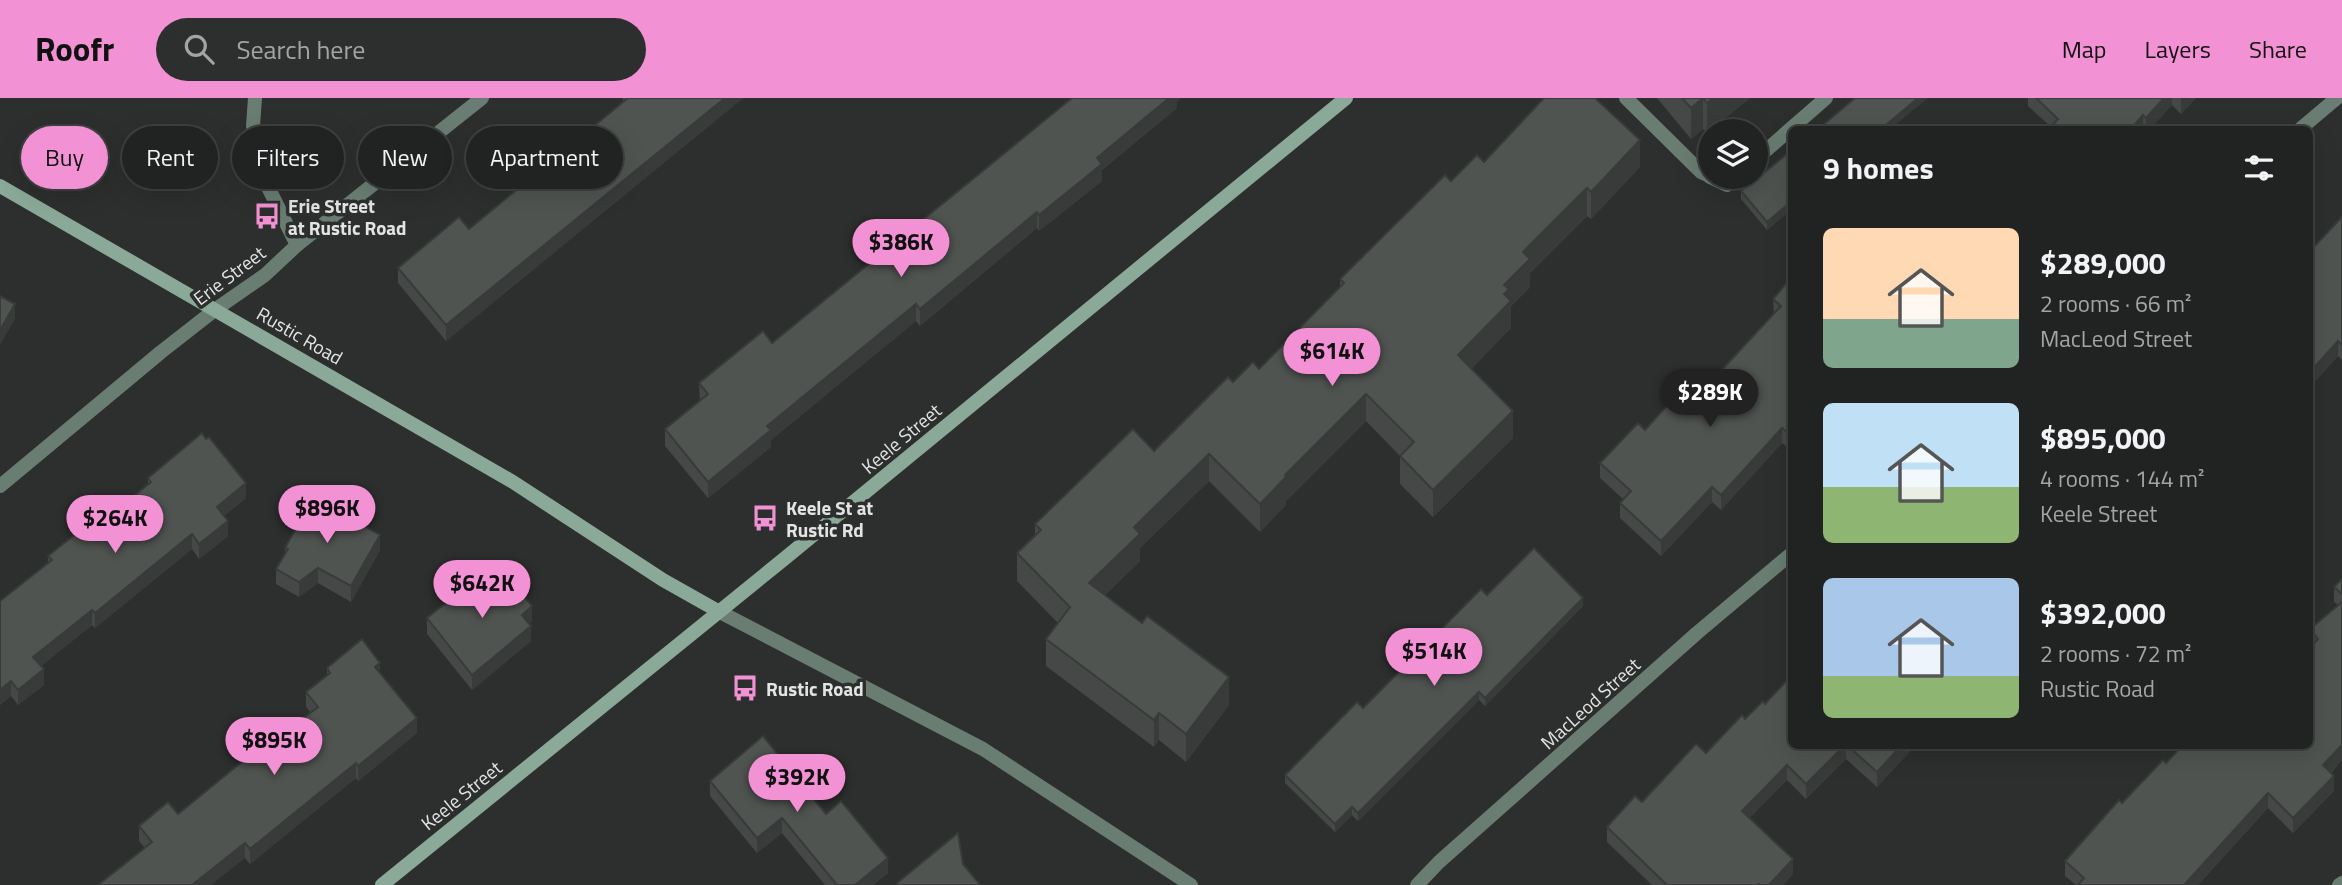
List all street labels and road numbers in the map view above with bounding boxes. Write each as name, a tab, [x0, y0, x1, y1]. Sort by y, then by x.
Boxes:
street label: Erie Street	[187, 238, 272, 312]
street label: Rustic Road	[252, 299, 348, 371]
street label: Keele Street	[855, 396, 948, 480]
street label: MacLeod Street	[1534, 650, 1647, 756]
street label: Keele Street	[414, 753, 508, 837]

